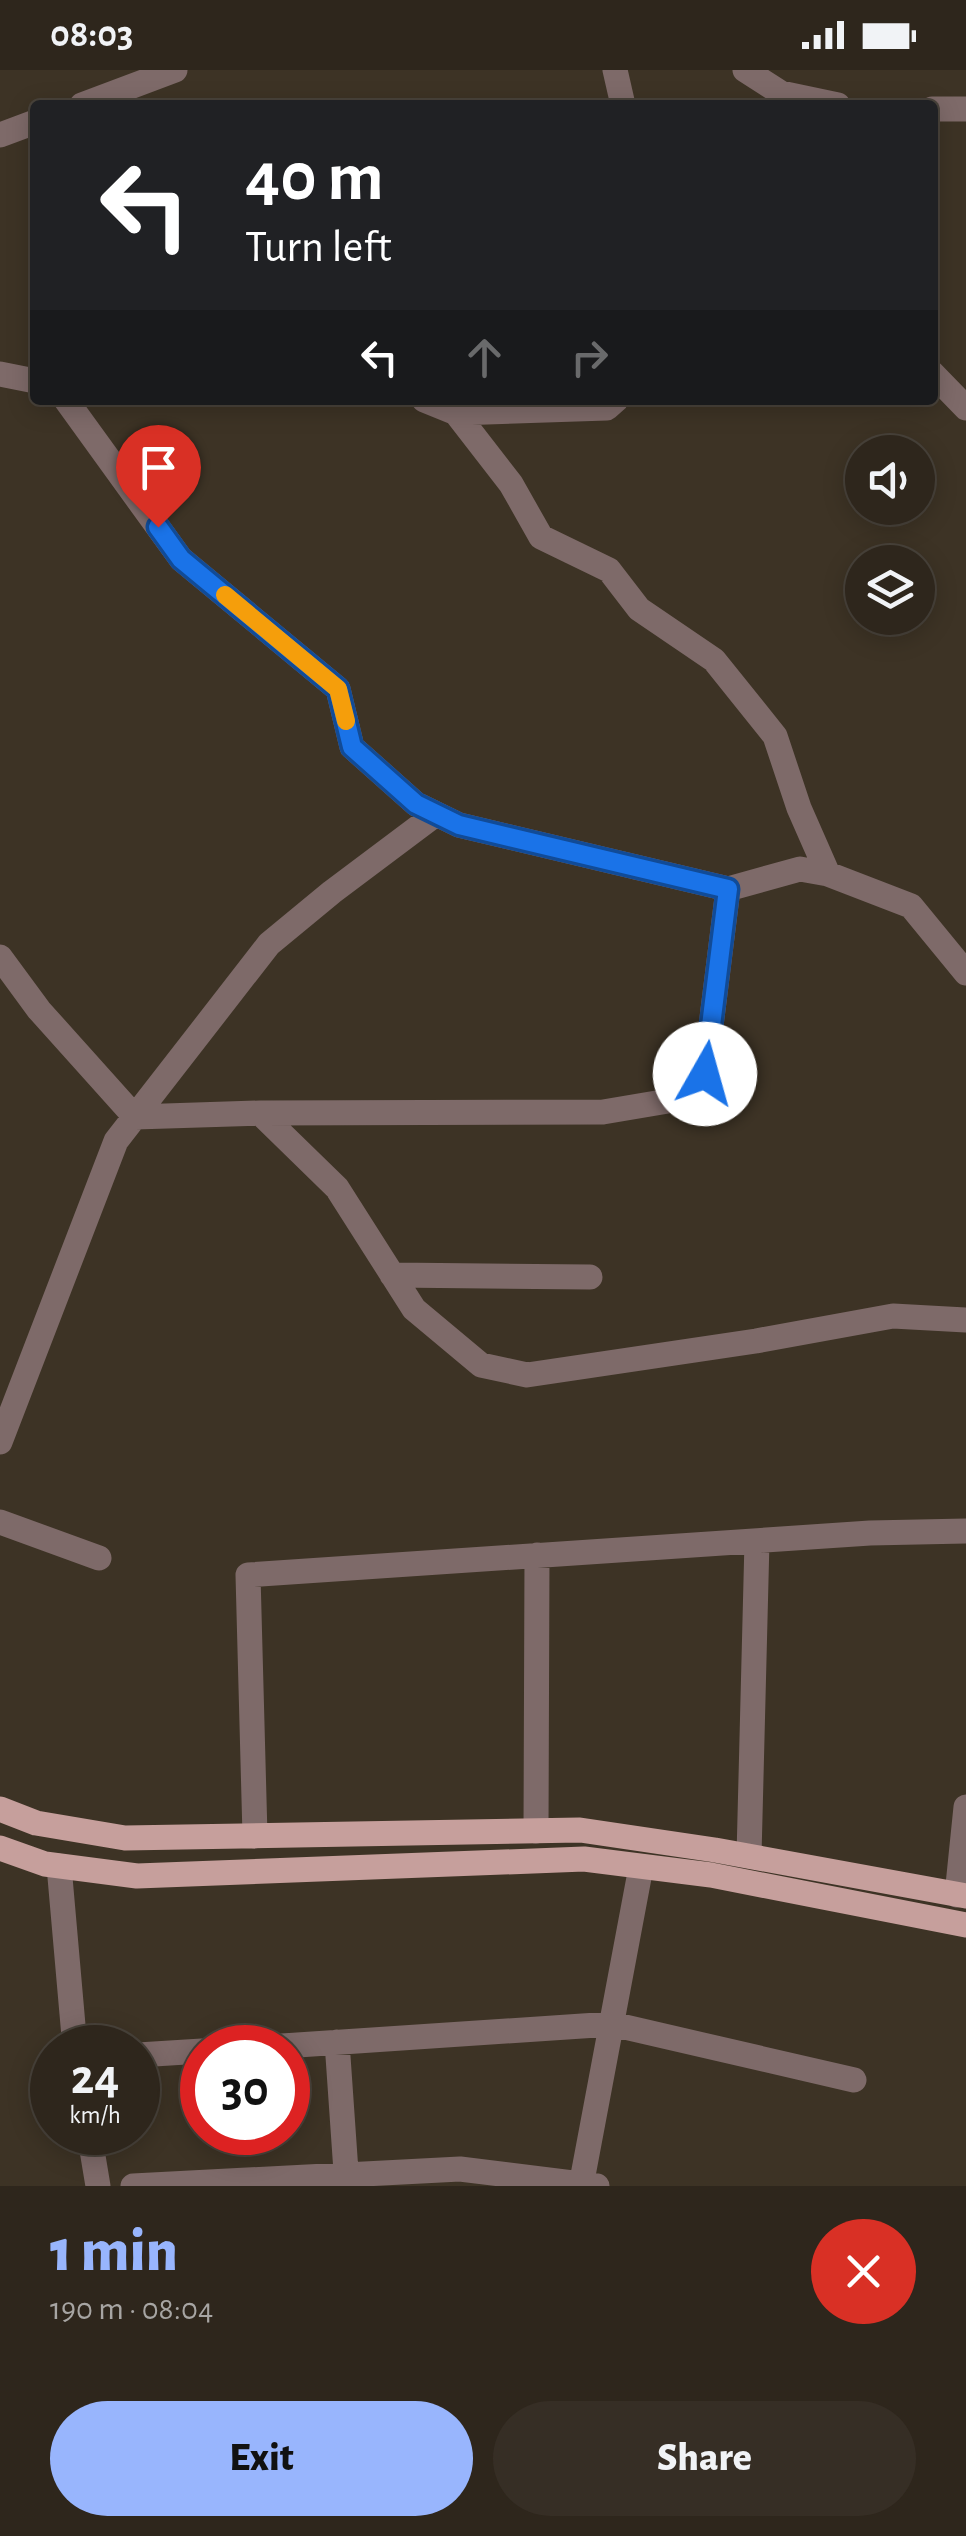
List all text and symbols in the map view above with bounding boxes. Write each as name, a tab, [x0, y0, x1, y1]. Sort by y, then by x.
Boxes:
text: 08:03	[50, 16, 133, 54]
icon: left	[80, 140, 210, 270]
text: 40 m	[245, 143, 384, 213]
text: Turn left	[245, 225, 392, 270]
icon: left	[352, 330, 407, 385]
icon: ahead	[457, 330, 512, 385]
icon: right	[562, 330, 617, 385]
pin	[116, 425, 201, 528]
map controls	[845, 435, 935, 635]
button: sound	[845, 435, 935, 525]
icon: arrive	[131, 440, 186, 495]
button: layers	[845, 545, 935, 635]
position arrow	[653, 1022, 757, 1126]
speed limit sign: 30	[180, 2025, 310, 2155]
text: 24	[71, 2053, 119, 2103]
text: km/h	[69, 2103, 121, 2128]
button: close	[811, 2219, 916, 2324]
text: 1 min	[50, 2222, 178, 2282]
text: 190 m · 08:04	[50, 2293, 213, 2325]
button: Exit	[50, 2401, 473, 2516]
button: Share	[493, 2401, 916, 2516]

